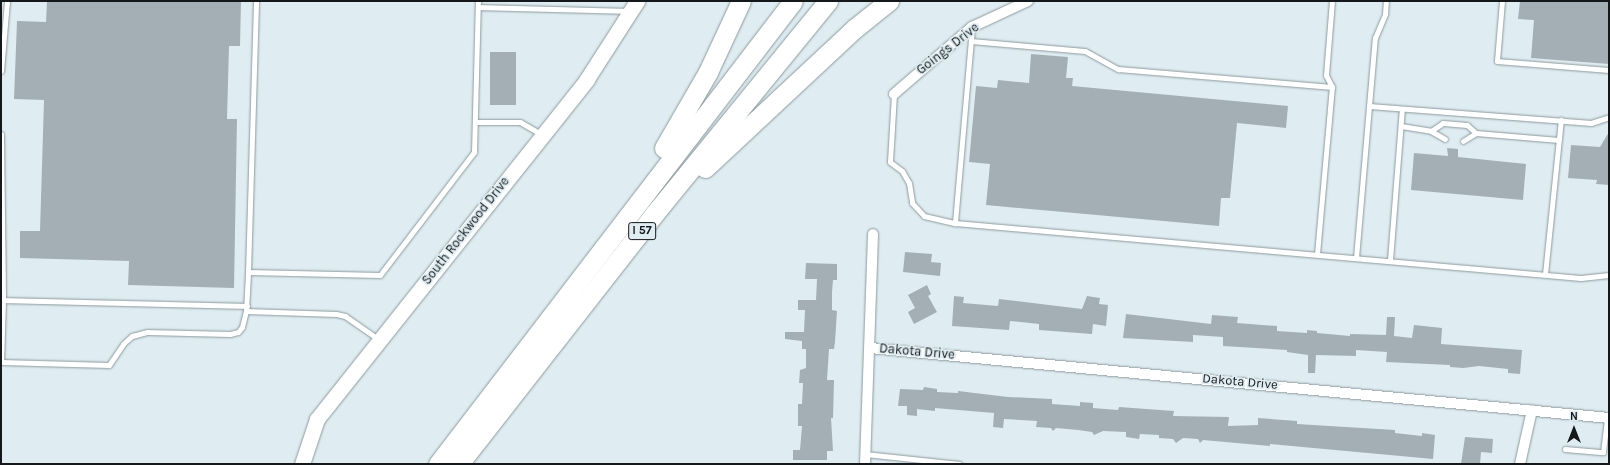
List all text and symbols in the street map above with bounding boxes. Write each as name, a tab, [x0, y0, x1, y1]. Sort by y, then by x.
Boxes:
street label: Goings Drive	[914, 20, 982, 78]
street label: South Rockwood Drive	[419, 174, 513, 288]
road number: I 57	[628, 221, 656, 241]
street label: Dakota Drive	[879, 341, 955, 363]
street label: Dakota Drive	[1202, 371, 1278, 393]
north arrow	[1554, 409, 1594, 449]
text: N	[1570, 410, 1578, 423]

